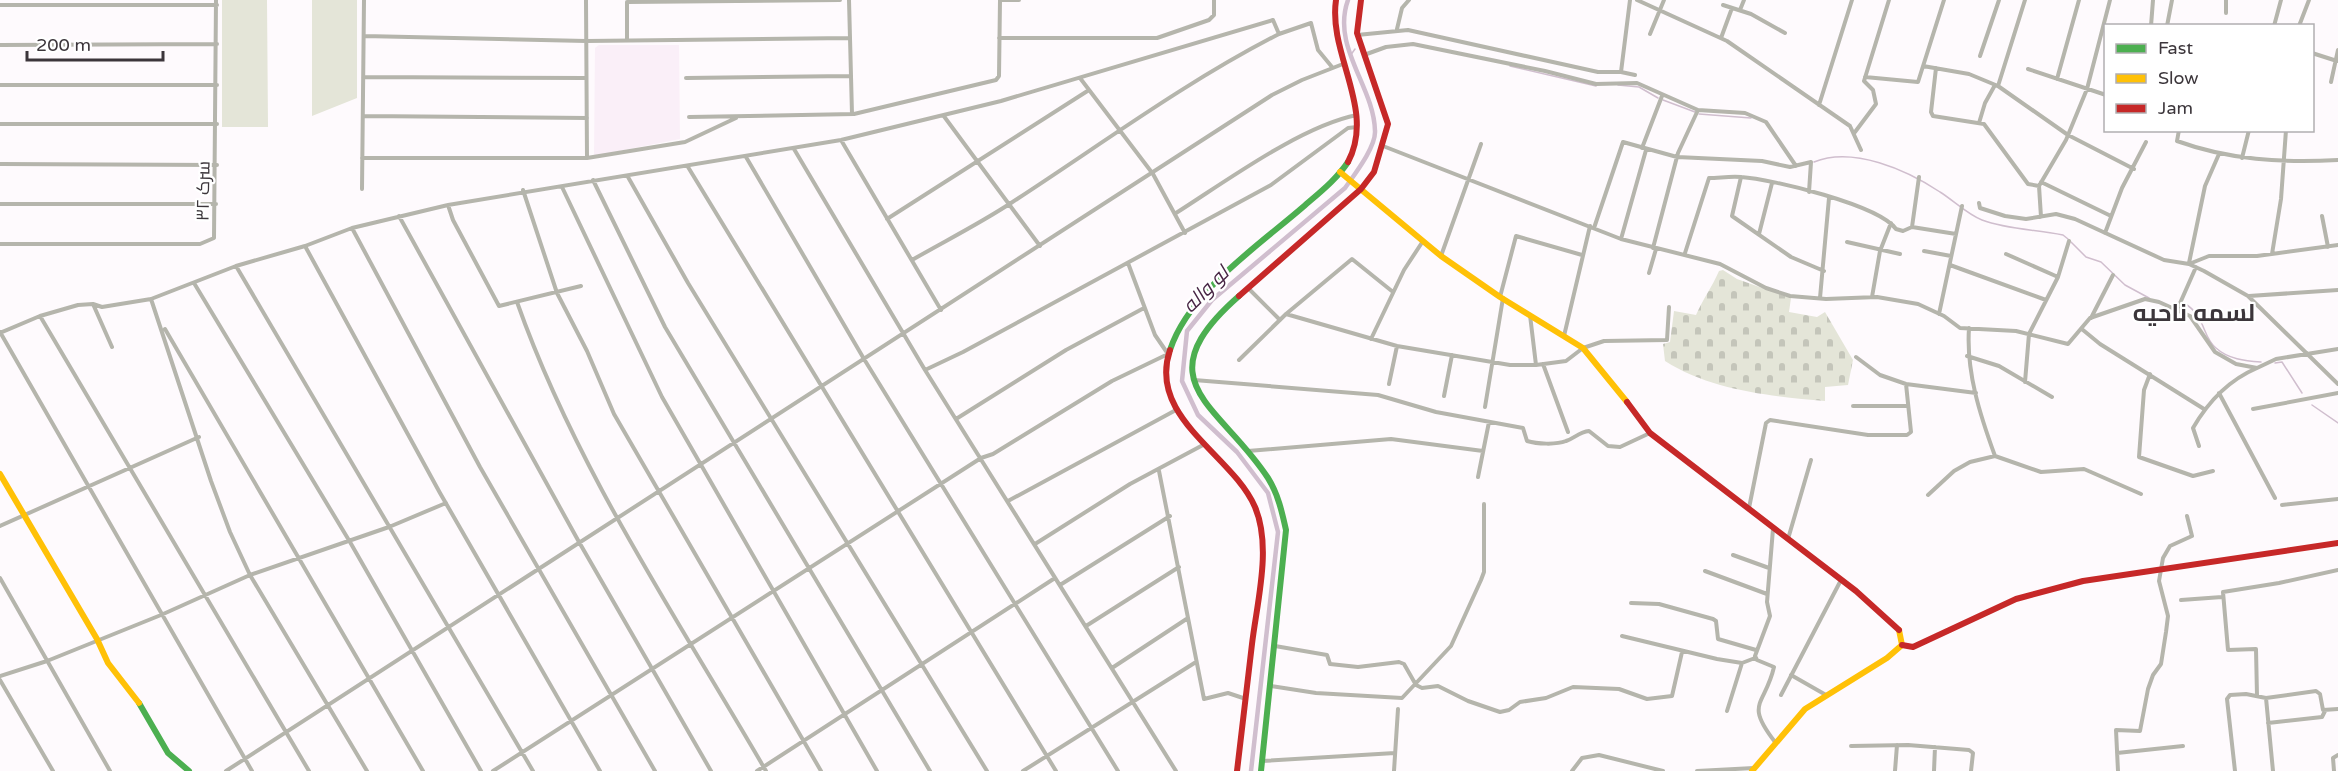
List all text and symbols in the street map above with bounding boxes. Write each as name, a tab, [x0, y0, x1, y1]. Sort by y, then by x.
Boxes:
scale bar	[27, 24, 164, 62]
legend	[2104, 24, 2314, 132]
text: 200 m	[36, 34, 91, 56]
text: Fast	[2158, 37, 2193, 59]
text: Slow	[2158, 67, 2199, 89]
text: Jam	[2158, 97, 2193, 119]
street label: سرک ۳۲	[191, 161, 215, 221]
water label: لو واله	[1178, 260, 1236, 318]
district label: لسمه ناحیه	[2133, 299, 2255, 328]

